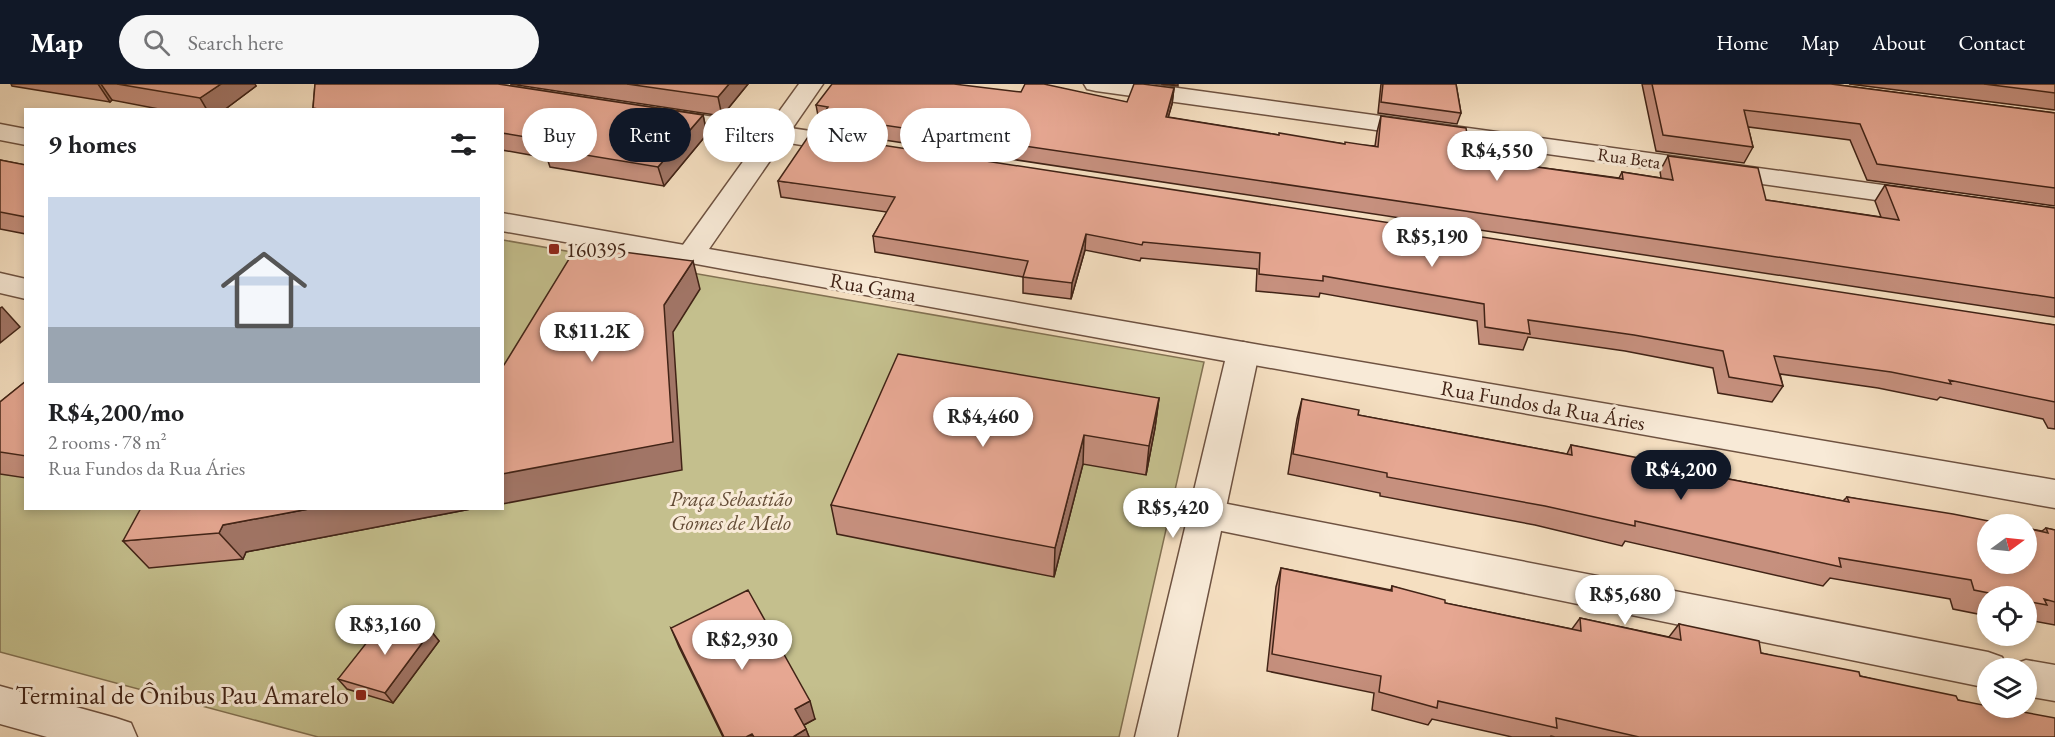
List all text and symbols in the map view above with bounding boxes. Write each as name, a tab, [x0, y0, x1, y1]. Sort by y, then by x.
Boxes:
search box	[119, 15, 539, 69]
text: Map	[30, 24, 83, 60]
icon: search	[140, 26, 173, 59]
text: Search here	[188, 28, 283, 57]
text: Home	[1716, 29, 1768, 56]
text: Map	[1801, 29, 1839, 56]
text: About	[1872, 29, 1925, 56]
text: Contact	[1958, 29, 2025, 56]
chip: Buy	[522, 108, 597, 162]
chip: Rent	[609, 108, 691, 162]
chip: Filters	[703, 108, 795, 162]
chip: New	[807, 108, 888, 162]
chip: Apartment	[900, 108, 1031, 162]
text: 9 homes	[48, 127, 137, 161]
icon: filters	[447, 128, 480, 161]
pin: R$4,550	[1442, 131, 1552, 182]
text: R$4,550	[1461, 137, 1533, 163]
street label: Rua Beta	[1596, 142, 1663, 174]
pin: R$5,190	[1377, 217, 1487, 268]
text: R$5,190	[1396, 223, 1468, 249]
icon: home	[210, 236, 318, 344]
place label: 160395	[566, 236, 626, 263]
marker: 160395	[547, 242, 561, 256]
street label: Rua Gama	[828, 266, 919, 308]
pin: R$11.2K	[537, 312, 647, 363]
text: R$11.2K	[554, 318, 630, 344]
street label: Rua Fundos da Rua Áries	[1439, 374, 1647, 436]
text: R$4,200/mo	[48, 395, 184, 429]
pin: R$4,460	[928, 397, 1038, 448]
text: R$4,460	[947, 403, 1019, 429]
text: 2 rooms · 78 m²	[48, 429, 167, 455]
pin: R$4,200	[1626, 450, 1736, 501]
text: Rua Fundos da Rua Áries	[48, 455, 245, 481]
text: R$4,200	[1645, 456, 1717, 482]
park label: Praça Sebastião Gomes de Melo	[670, 485, 793, 536]
pin: R$5,420	[1118, 488, 1228, 539]
text: R$5,420	[1137, 494, 1209, 520]
north arrow	[1977, 514, 2037, 574]
map controls	[1977, 514, 2037, 718]
pin: R$5,680	[1570, 575, 1680, 626]
text: R$5,680	[1589, 581, 1661, 607]
button: locate	[1977, 586, 2037, 646]
pin: R$3,160	[330, 605, 440, 656]
text: R$3,160	[349, 611, 421, 637]
pin: R$2,930	[687, 620, 797, 671]
text: R$2,930	[706, 626, 778, 652]
button: layers	[1977, 658, 2037, 718]
place label: Terminal de Ônibus Pau Amarelo	[15, 678, 349, 712]
marker: Terminal de Ônibus Pau Amarelo	[354, 688, 368, 702]

